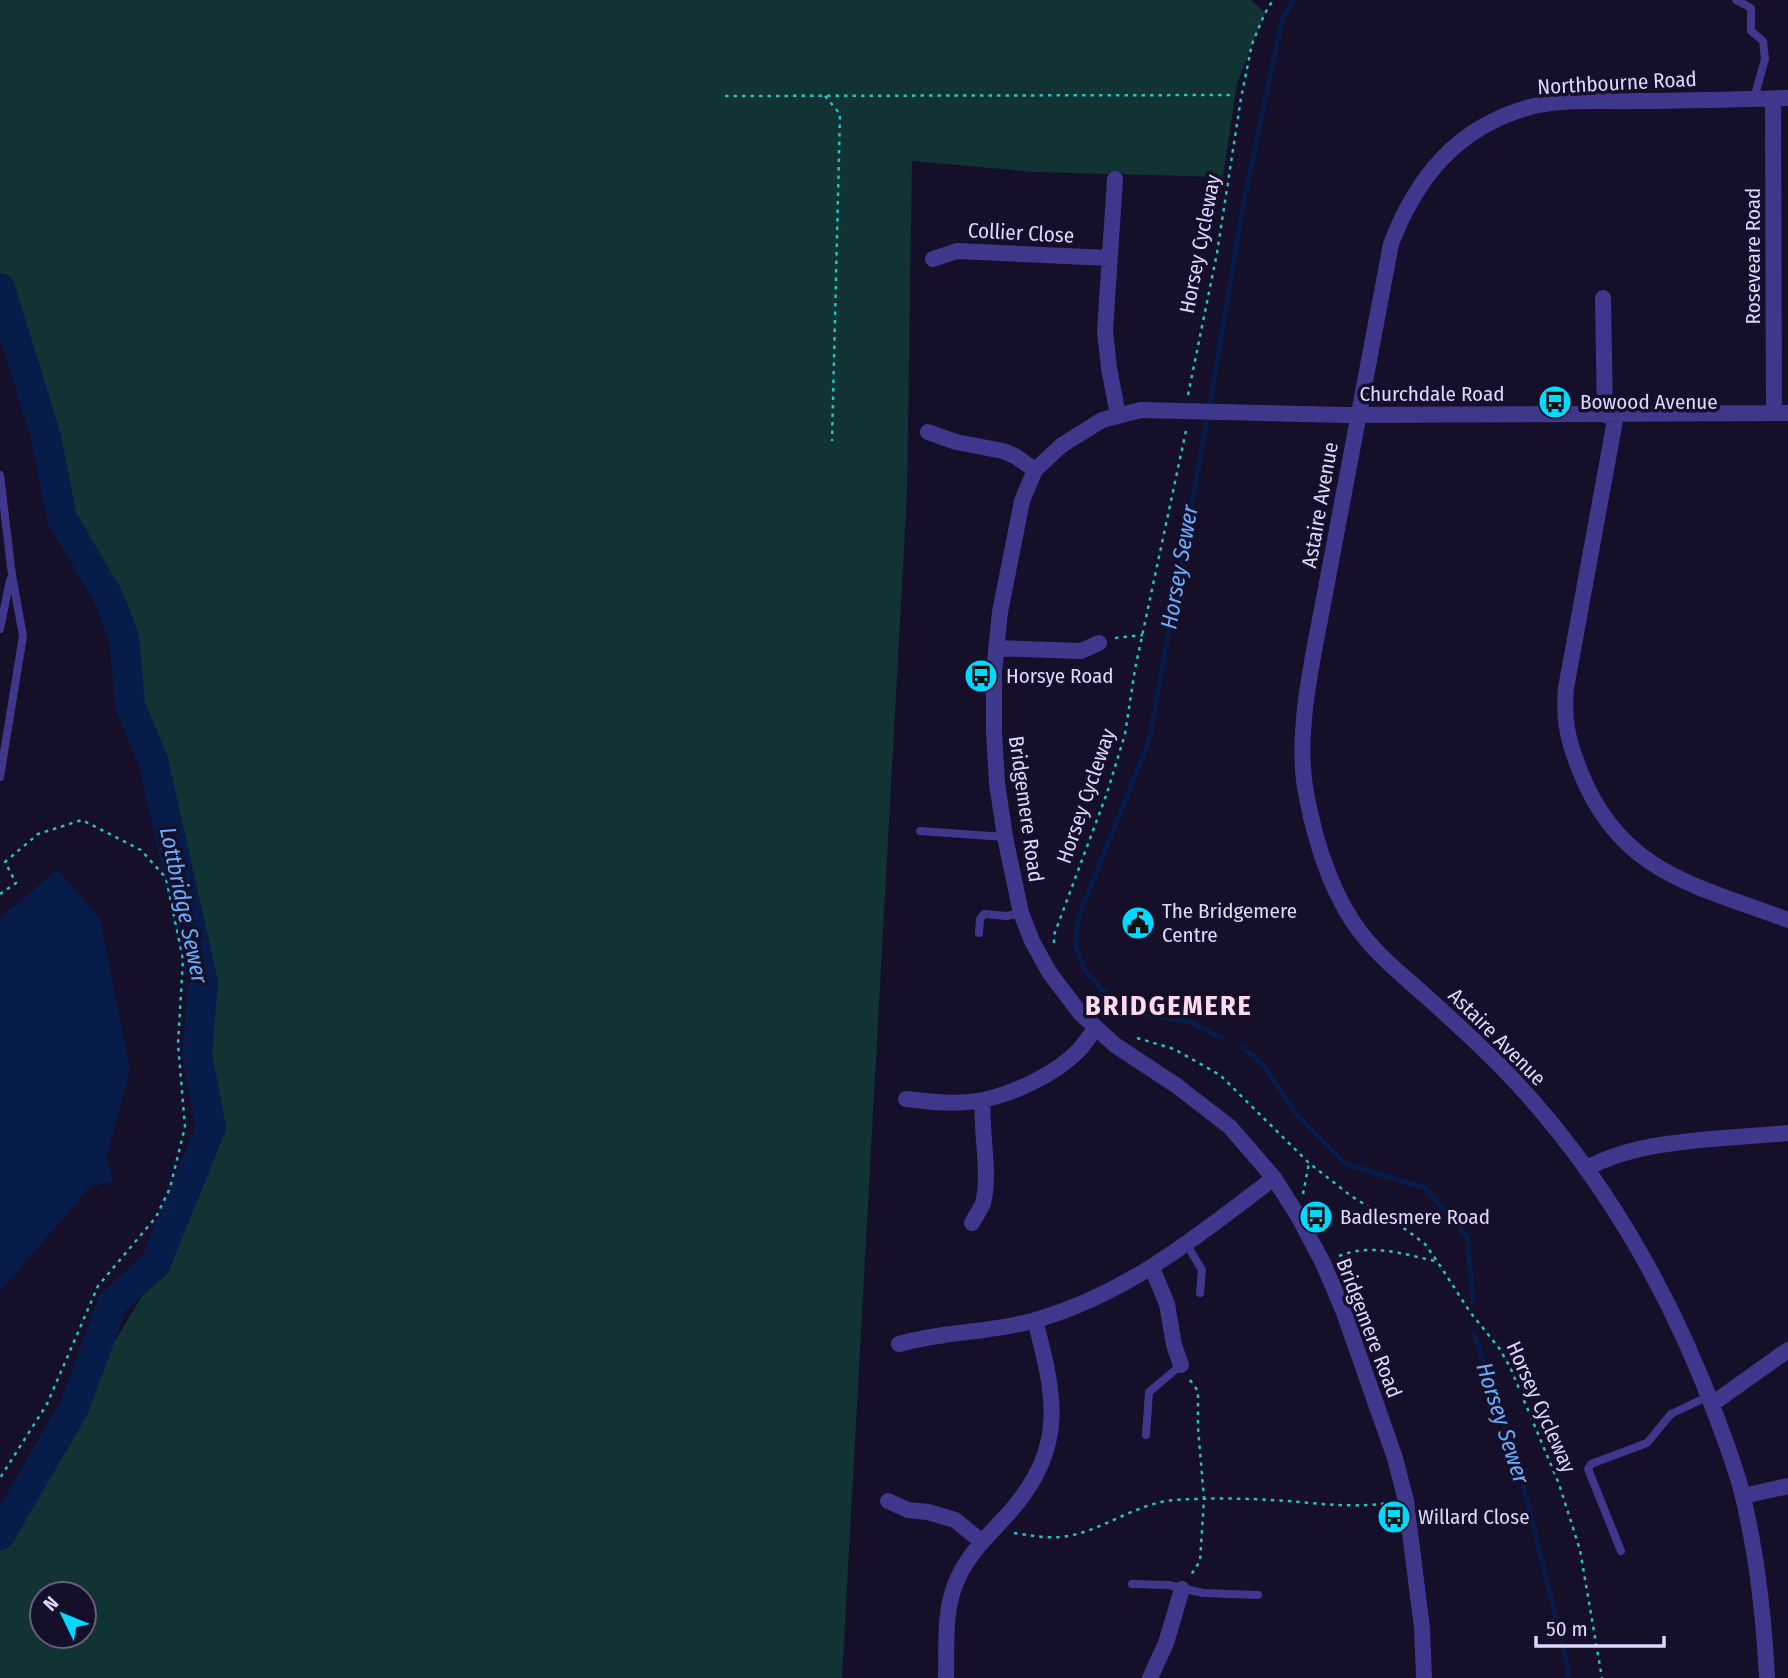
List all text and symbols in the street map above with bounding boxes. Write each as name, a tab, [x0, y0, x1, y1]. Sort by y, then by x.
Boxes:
street label: Northbourne Road	[1537, 66, 1697, 100]
street label: Horsey Cycleway	[1174, 172, 1226, 316]
street label: Roseveare Road	[1740, 188, 1766, 324]
street label: Collier Close	[967, 217, 1075, 249]
street label: Churchdale Road	[1360, 381, 1504, 407]
bus stop icon: Bowood Avenue	[1536, 383, 1574, 421]
place label: Bowood Avenue	[1580, 389, 1718, 415]
street label: Astaire Avenue	[1296, 440, 1344, 570]
water label: Horsey Sewer	[1154, 502, 1204, 631]
bus stop icon: Horsye Road	[962, 657, 1000, 695]
place label: Horsye Road	[1006, 663, 1114, 689]
street label: Horsey Cycleway	[1051, 725, 1121, 867]
street label: Bridgemere Road	[1003, 734, 1049, 884]
water label: Lottbridge Sewer	[154, 824, 214, 987]
place label: The Bridgemere Centre	[1162, 898, 1297, 948]
public building icon: The Bridgemere Centre	[1119, 904, 1157, 942]
street label: Astaire Avenue	[1443, 983, 1551, 1091]
district label: BRIDGEMERE	[1085, 989, 1253, 1022]
bus stop icon: Badlesmere Road	[1297, 1198, 1335, 1236]
place label: Badlesmere Road	[1340, 1204, 1490, 1230]
street label: Bridgemere Road	[1330, 1255, 1408, 1401]
street label: Horsey Cycleway	[1500, 1337, 1582, 1477]
water label: Horsey Sewer	[1470, 1359, 1536, 1488]
bus stop icon: Willard Close	[1375, 1498, 1413, 1536]
place label: Willard Close	[1418, 1504, 1530, 1530]
north arrow	[28, 1580, 98, 1650]
text: N	[39, 1592, 63, 1616]
scale bar	[1536, 1604, 1664, 1648]
text: 50 m	[1546, 1616, 1588, 1642]

